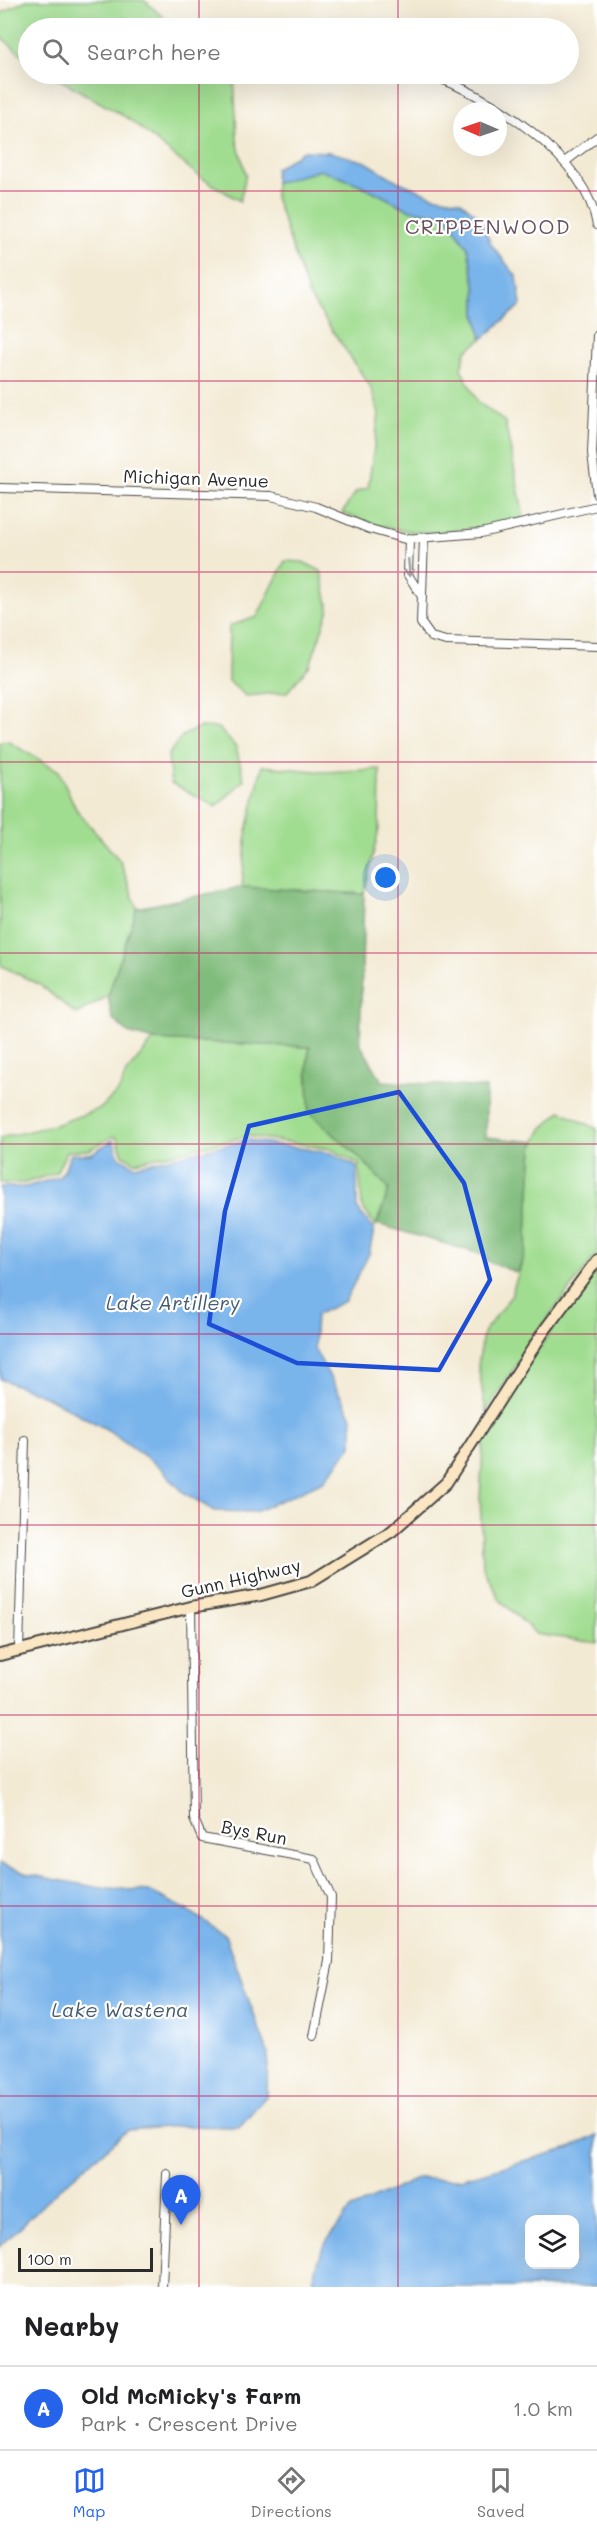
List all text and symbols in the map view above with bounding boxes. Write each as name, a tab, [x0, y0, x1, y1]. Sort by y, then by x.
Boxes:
search box	[18, 18, 579, 84]
icon: search	[39, 35, 72, 68]
text: Search here	[87, 37, 221, 66]
north arrow	[453, 102, 507, 156]
district label: CRIPPENWOOD	[405, 213, 571, 239]
street label: Michigan Avenue	[123, 463, 269, 493]
one-way arrow	[404, 558, 415, 577]
your location	[371, 863, 400, 892]
water label: Lake Artillery	[106, 1289, 241, 1315]
street label: Gunn Highway	[178, 1553, 303, 1603]
street label: Bys Run	[219, 1814, 289, 1850]
water label: Lake Wastena	[52, 1996, 188, 2022]
pin: A	[162, 2176, 201, 2225]
map controls	[525, 2215, 579, 2269]
button: layers	[525, 2215, 579, 2269]
scale bar	[18, 2245, 153, 2272]
text: 100 m	[27, 2248, 72, 2269]
text: Nearby	[24, 2309, 119, 2343]
text: Old McMicky's Farm	[81, 2381, 301, 2410]
text: A	[37, 2395, 50, 2421]
text: 1.0 km	[513, 2395, 573, 2421]
text: Park · Crescent Drive	[81, 2410, 298, 2436]
tab: Map	[73, 2464, 106, 2521]
tab: Directions	[251, 2464, 332, 2521]
tab: Saved	[477, 2464, 524, 2521]

